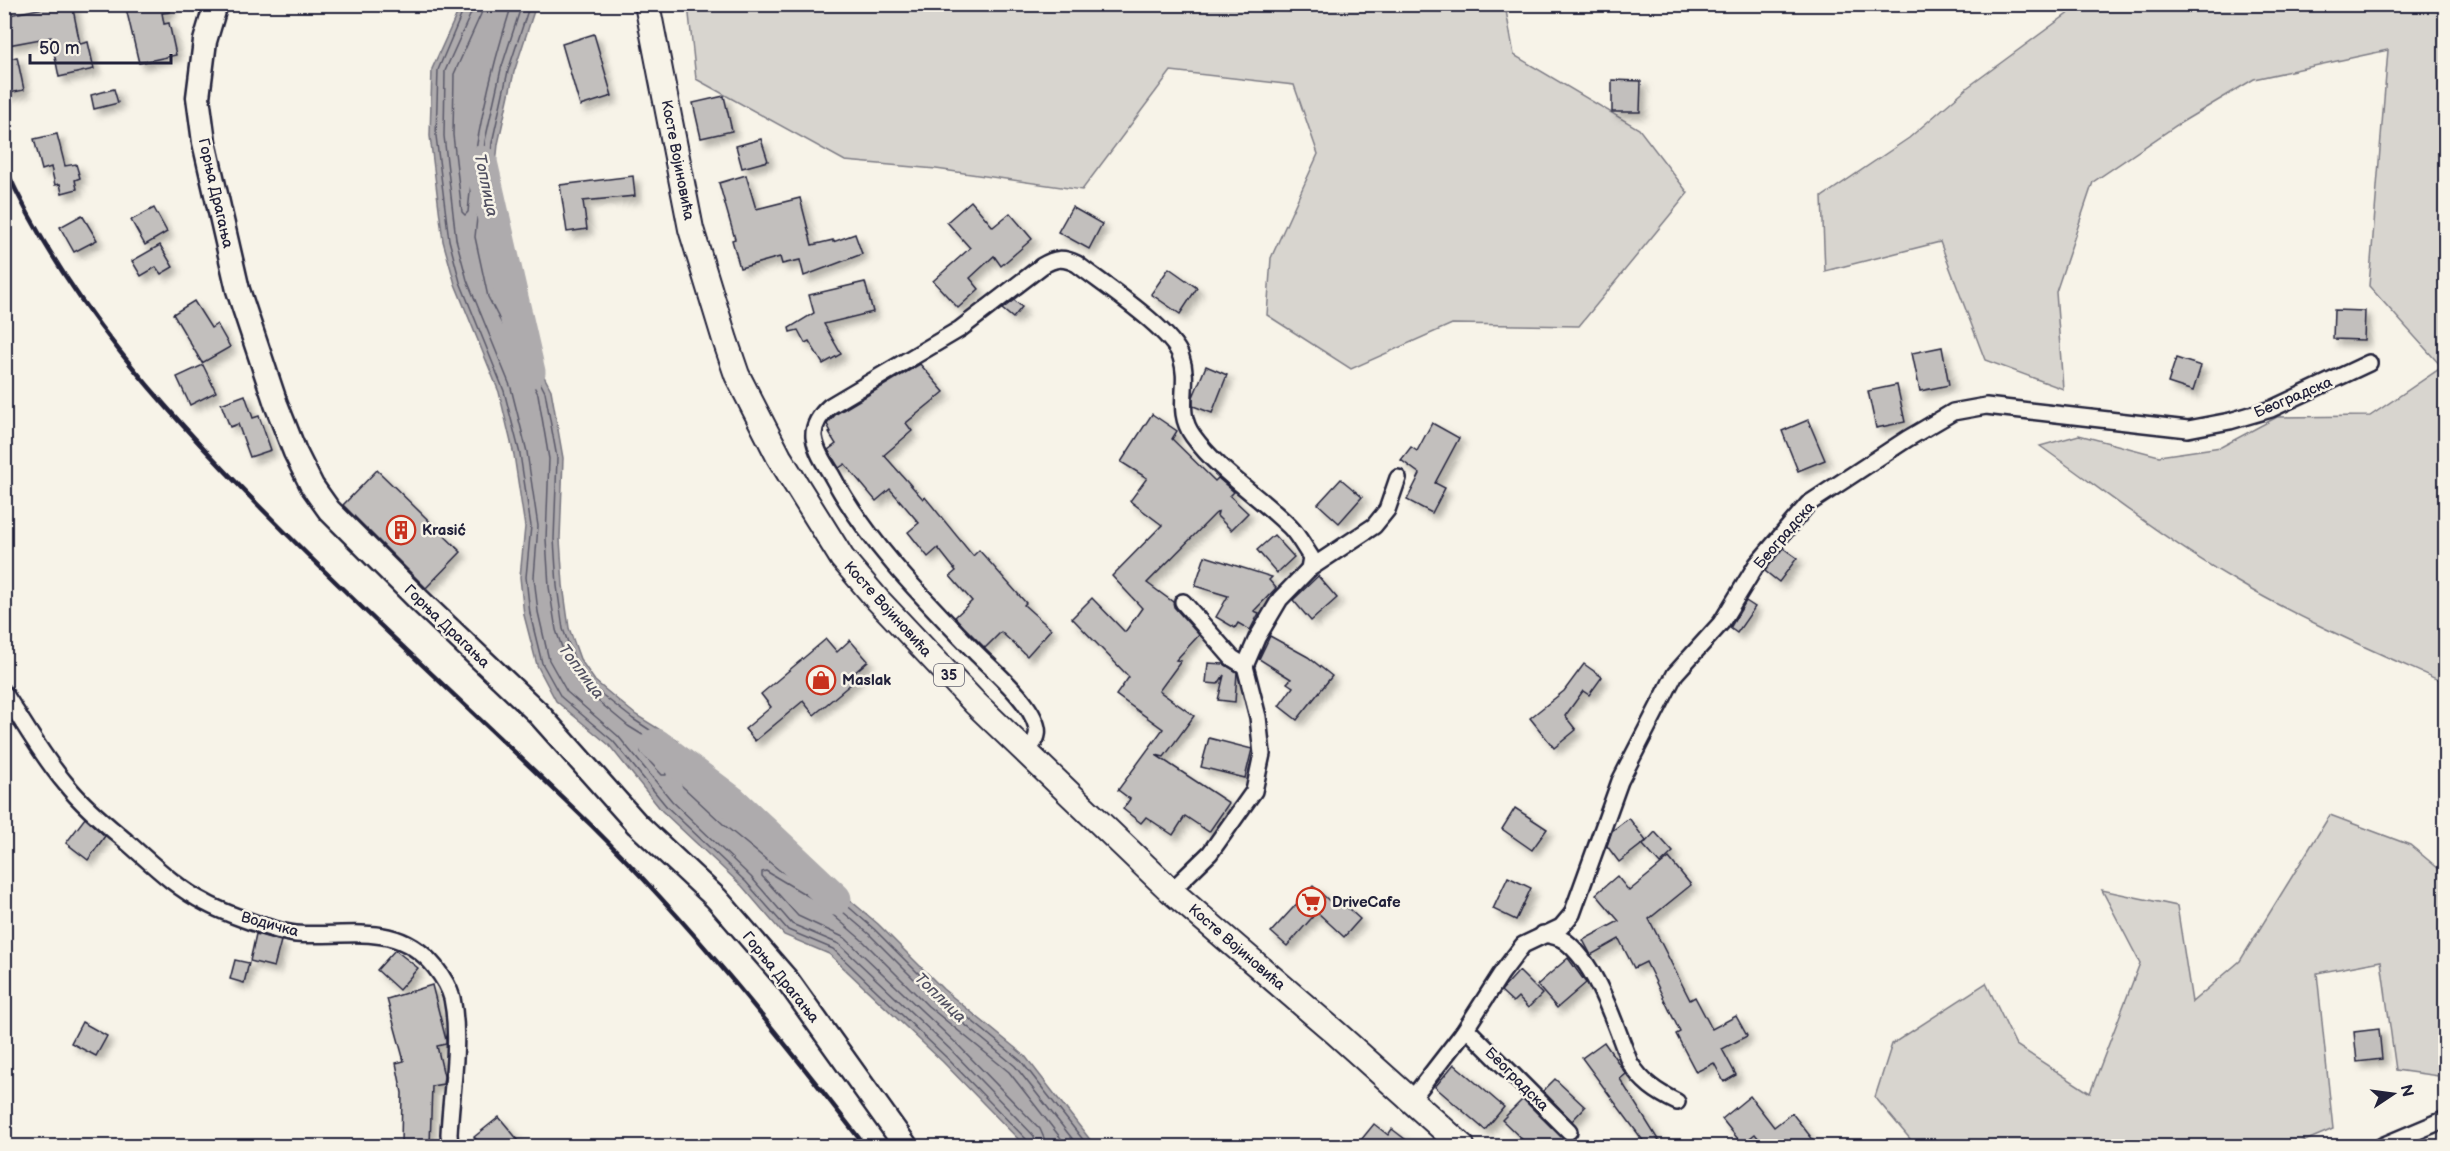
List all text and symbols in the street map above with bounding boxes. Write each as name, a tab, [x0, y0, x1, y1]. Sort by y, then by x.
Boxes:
scale bar	[30, 27, 171, 65]
text: 50 m	[39, 38, 80, 59]
street label: Косте Војиновића	[657, 98, 699, 222]
street label: Горња Драгања	[194, 136, 237, 250]
water label: Топлица	[470, 152, 501, 219]
street label: Београдска	[2251, 372, 2335, 422]
street label: Београдска	[1750, 498, 1819, 573]
building icon: Krasić	[385, 514, 417, 546]
place label: Krasić	[422, 521, 466, 540]
street label: Косте Војиновића	[840, 558, 936, 661]
street label: Горња Драгања	[400, 581, 494, 672]
water label: Топлица	[554, 641, 608, 703]
shop icon: Maslak	[805, 664, 837, 696]
road number: 35	[934, 664, 964, 686]
place label: Maslak	[842, 671, 891, 690]
supermarket icon: DriveCafe	[1295, 886, 1327, 918]
place label: DriveCafe	[1332, 893, 1401, 912]
street label: Косте Војиновића	[1184, 900, 1289, 995]
street label: Водичка	[239, 908, 301, 941]
street label: Горња Драгања	[738, 928, 823, 1027]
water label: Топлица	[910, 969, 970, 1027]
street label: Београдска	[1481, 1043, 1553, 1115]
north arrow	[2363, 1064, 2423, 1124]
text: N	[2396, 1083, 2417, 1099]

